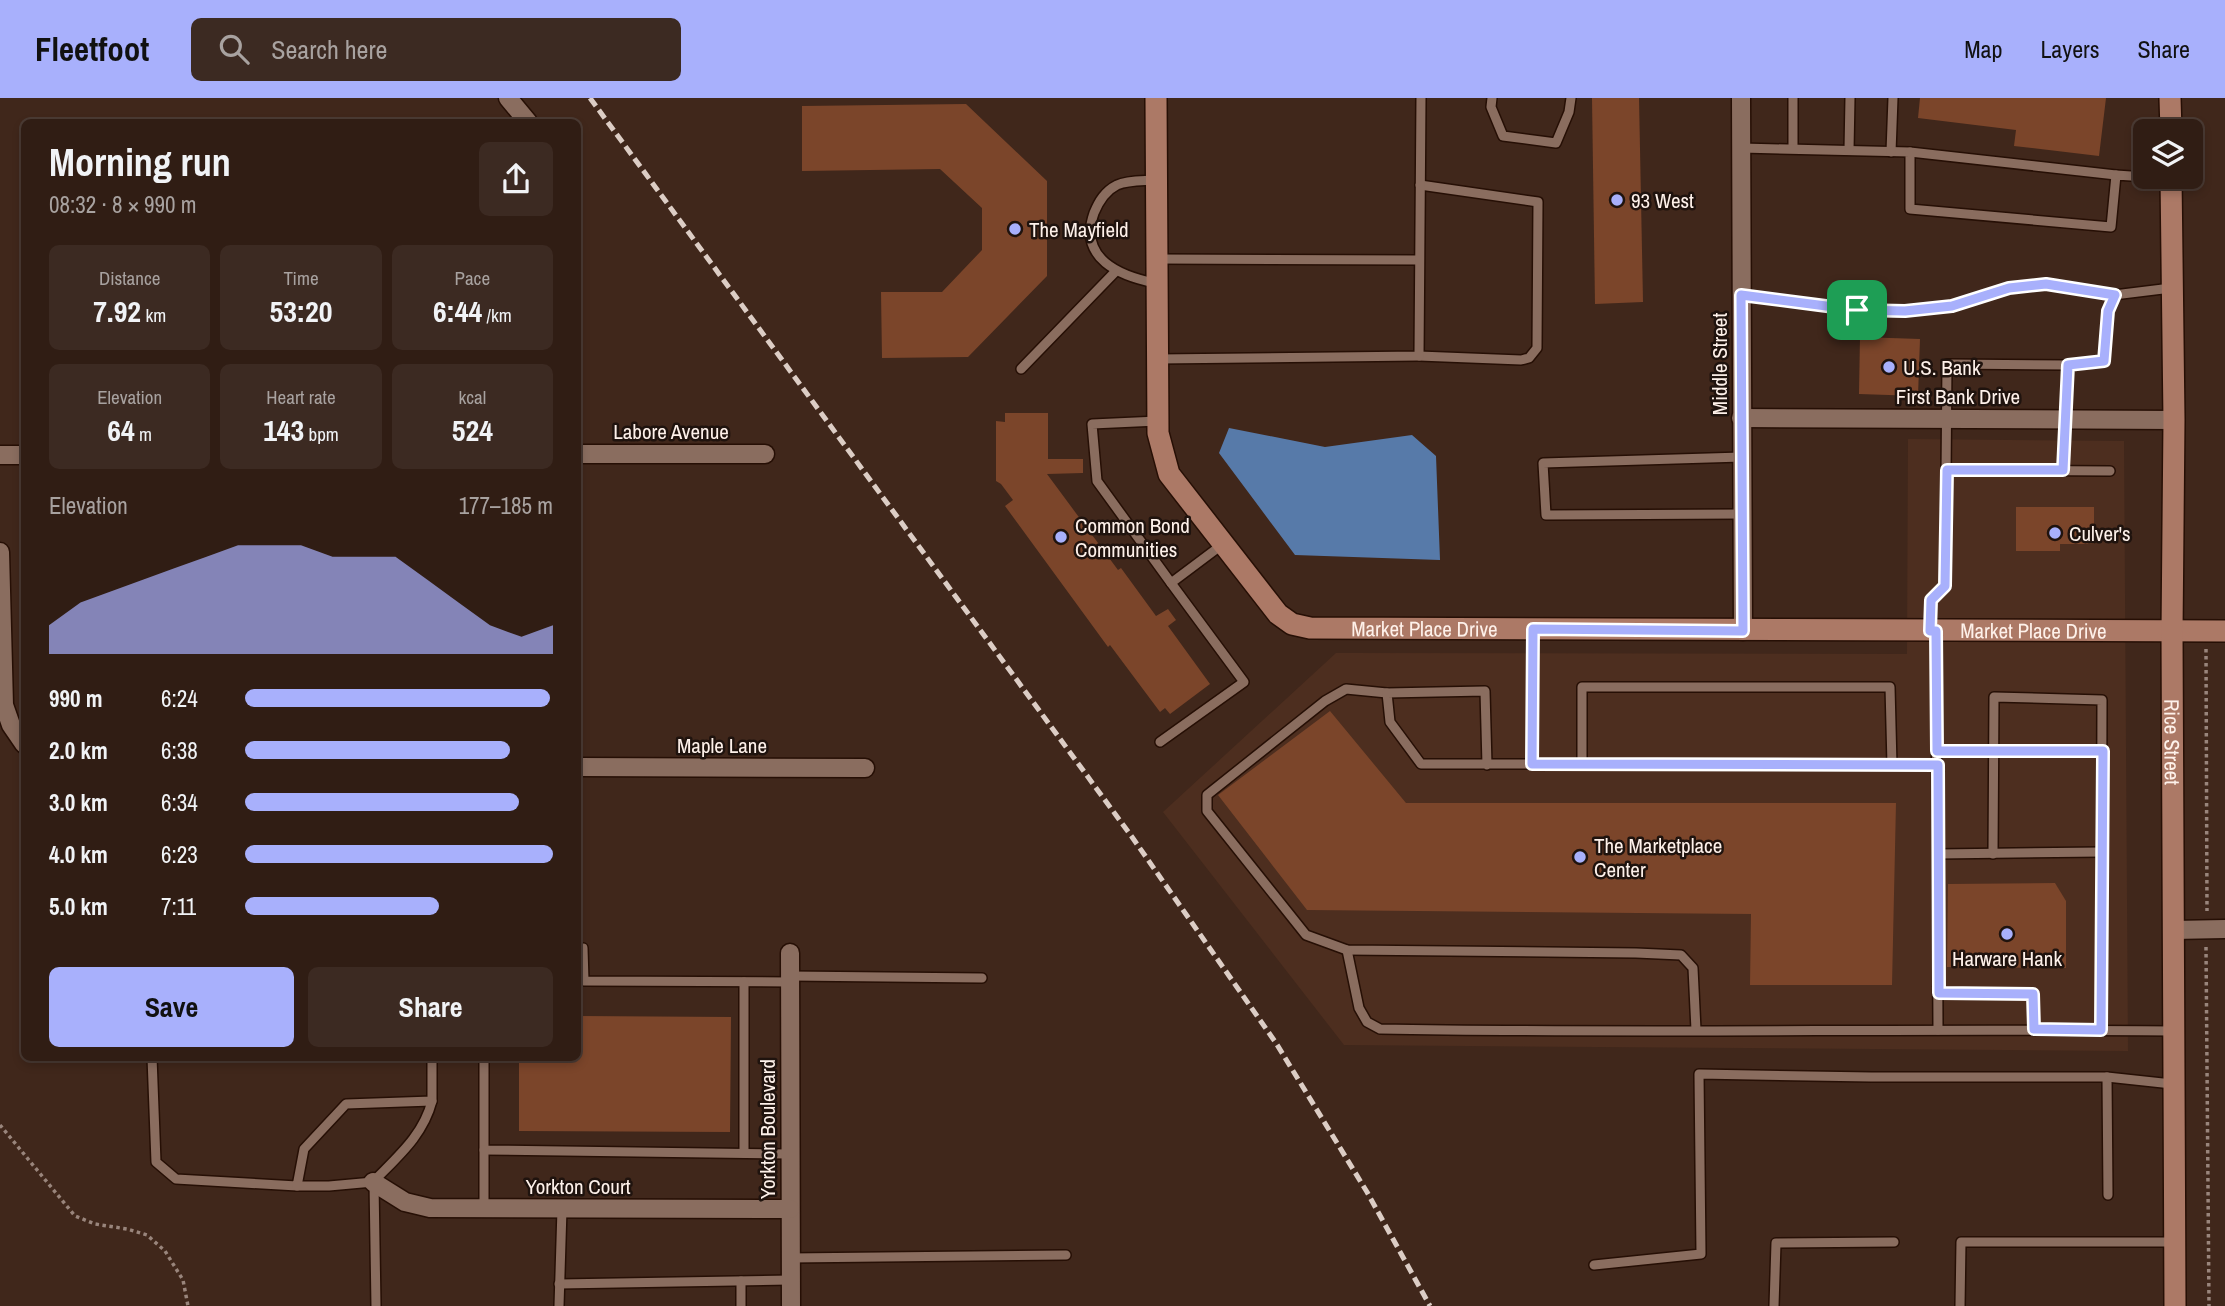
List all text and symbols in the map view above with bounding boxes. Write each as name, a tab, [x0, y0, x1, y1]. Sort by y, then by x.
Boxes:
search box	[191, 18, 681, 81]
text: Fleetfoot	[35, 27, 149, 71]
icon: search	[215, 30, 253, 68]
text: Search here	[271, 32, 387, 67]
text: Map	[1964, 33, 2002, 65]
text: Layers	[2040, 33, 2099, 65]
text: Share	[2137, 33, 2190, 65]
map controls	[2133, 119, 2203, 189]
button: layers	[2133, 119, 2203, 189]
text: Morning run	[49, 137, 231, 188]
button: share	[479, 142, 553, 216]
place label: 93 West	[1631, 186, 1694, 215]
text: 08:32 · 8 × 990 m	[49, 189, 196, 220]
marker: 93 West	[1609, 192, 1625, 208]
place label: The Mayfield	[1029, 215, 1129, 244]
marker: The Mayfield	[1007, 221, 1023, 237]
text: Distance	[99, 265, 160, 291]
text: Time	[283, 265, 319, 291]
text: Pace	[455, 265, 490, 291]
pin	[1827, 280, 1887, 340]
text: 7.92	[93, 291, 141, 331]
text: 53:20	[270, 291, 332, 331]
text: 6:44	[433, 291, 482, 331]
icon: arrive	[1838, 291, 1876, 329]
text: km	[141, 302, 166, 328]
text: /km	[482, 302, 512, 328]
street label: Middle Street	[1705, 313, 1734, 415]
place label: U.S. Bank	[1903, 353, 1981, 382]
marker: U.S. Bank	[1881, 359, 1897, 375]
street label: First Bank Drive	[1896, 382, 2020, 411]
text: Elevation	[97, 384, 162, 410]
text: Heart rate	[266, 384, 336, 410]
text: kcal	[458, 384, 486, 410]
text: 64	[107, 410, 135, 450]
text: 143	[263, 410, 304, 450]
text: 524	[452, 410, 493, 450]
street label: Labore Avenue	[613, 417, 729, 446]
text: m	[135, 421, 152, 447]
text: bpm	[304, 421, 339, 447]
text: Elevation	[49, 490, 128, 521]
text: 177–185 m	[459, 490, 553, 521]
place label: Common Bond Communities	[1075, 511, 1190, 564]
place label: Culver's	[2069, 519, 2131, 548]
marker: Culver's	[2047, 525, 2063, 541]
marker: Common Bond Communities	[1053, 529, 1069, 545]
street label: Market Place Drive	[1351, 614, 1498, 643]
street label: Market Place Drive	[1960, 616, 2107, 645]
text: 990 m	[49, 683, 102, 714]
text: 6:24	[161, 683, 198, 714]
street label: Rice Street	[2158, 699, 2187, 785]
street label: Maple Lane	[677, 731, 767, 760]
text: 2.0 km	[49, 735, 108, 766]
text: 6:38	[161, 735, 198, 766]
text: 3.0 km	[49, 787, 108, 818]
text: 6:34	[161, 787, 198, 818]
place label: The Marketplace Center	[1594, 831, 1722, 884]
text: 4.0 km	[49, 839, 108, 870]
text: 6:23	[161, 839, 198, 870]
marker: The Marketplace Center	[1572, 849, 1588, 865]
text: 5.0 km	[49, 891, 108, 922]
text: 7:11	[161, 891, 196, 922]
marker: Harware Hank	[1999, 926, 2015, 942]
place label: Harware Hank	[1952, 944, 2062, 973]
button: Save	[49, 967, 294, 1047]
button: Share	[308, 967, 553, 1047]
street label: Yorkton Boulevard	[753, 1059, 782, 1199]
street label: Yorkton Court	[526, 1172, 631, 1201]

